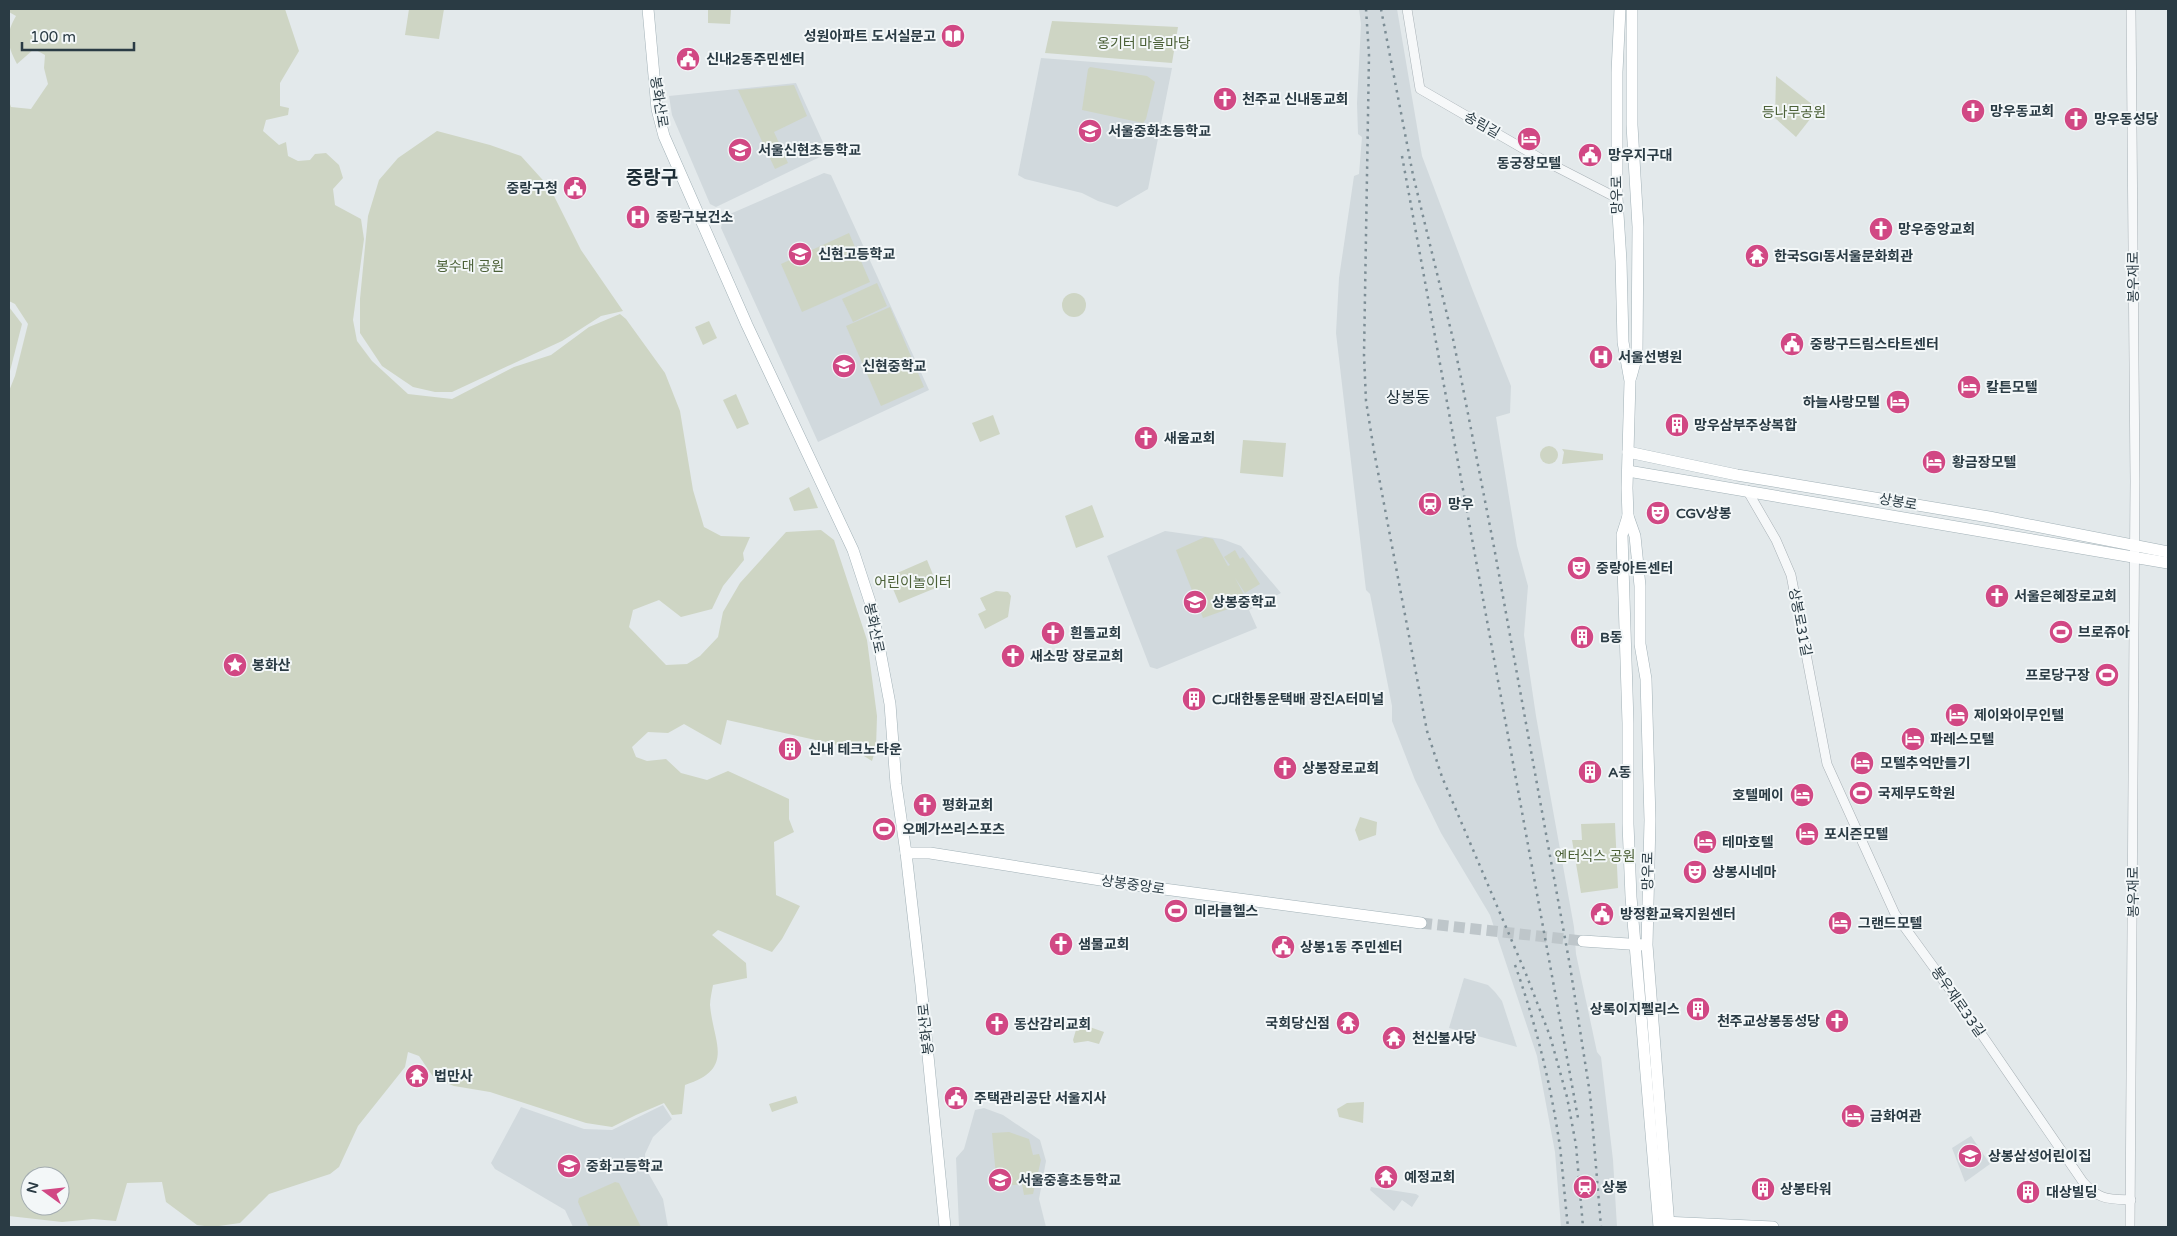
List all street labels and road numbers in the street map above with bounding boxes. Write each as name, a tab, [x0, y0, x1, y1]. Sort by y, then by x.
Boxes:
street label: 봉화산로	[647, 75, 671, 129]
street label: 송림길	[1461, 108, 1503, 142]
street label: 망우로	[1608, 175, 1626, 214]
street label: 봉우재로	[2125, 251, 2142, 303]
street label: 상봉로	[1877, 490, 1919, 514]
street label: 상봉로31길	[1785, 586, 1815, 658]
street label: 봉화산로	[860, 601, 888, 655]
street label: 망우로	[1639, 851, 1657, 890]
street label: 봉우재로	[2125, 866, 2142, 918]
street label: 상봉중앙로	[1100, 872, 1166, 898]
street label: 봉우재로33길	[1928, 964, 1988, 1040]
street label: 봉화산로	[915, 1002, 937, 1056]

